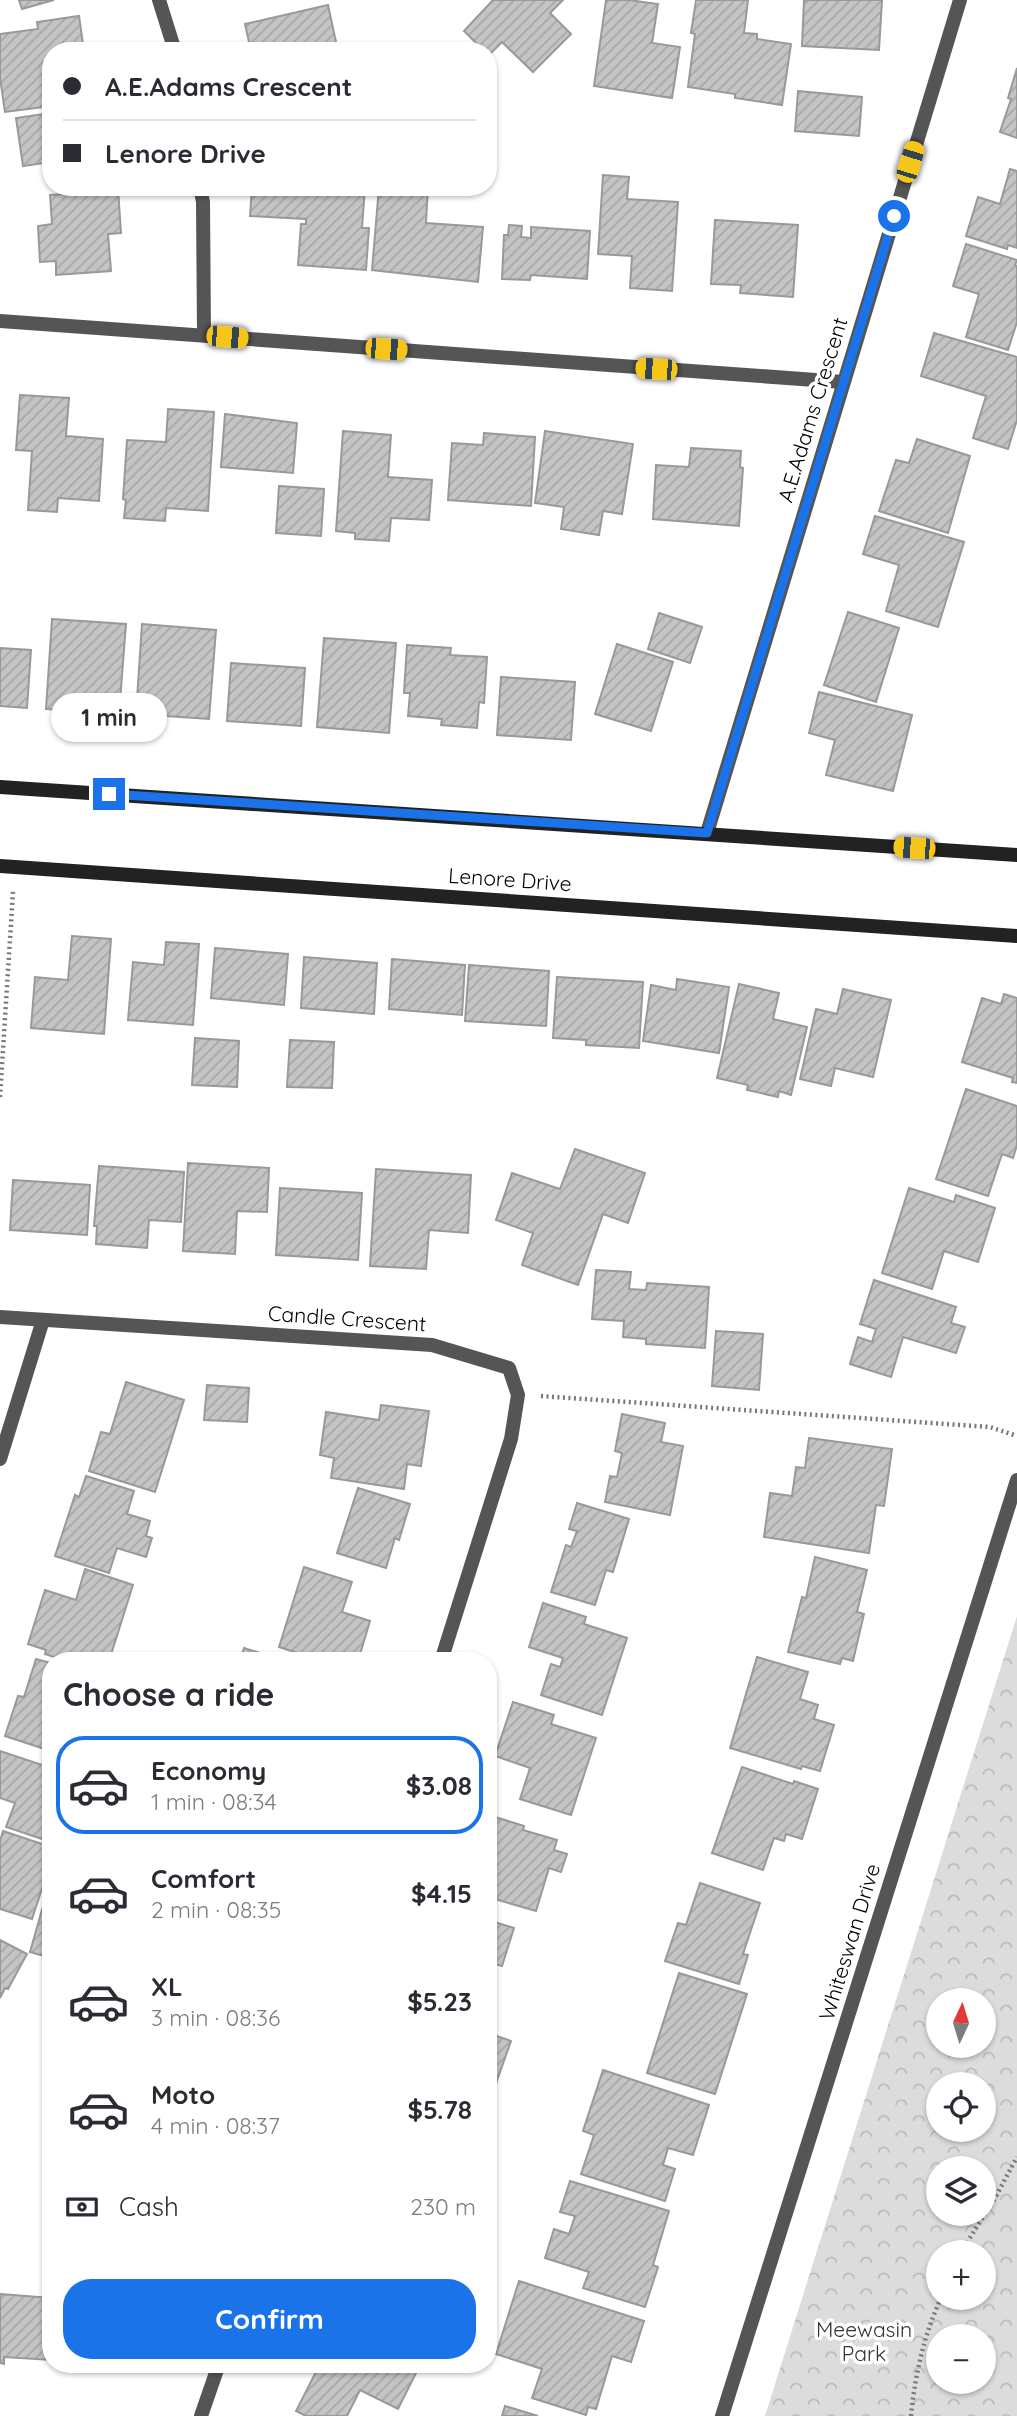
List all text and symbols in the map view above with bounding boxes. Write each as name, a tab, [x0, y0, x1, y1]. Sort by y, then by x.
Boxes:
text: A.E.Adams Crescent	[105, 70, 352, 103]
text: Lenore Drive	[105, 137, 266, 170]
car	[894, 139, 927, 185]
route start	[878, 200, 910, 232]
street label: A.E.Adams Crescent	[772, 314, 853, 505]
car	[206, 325, 249, 349]
car	[365, 337, 408, 361]
car	[635, 357, 678, 381]
callout: 1 min	[51, 692, 167, 742]
text: 1 min	[81, 703, 137, 732]
route end	[93, 778, 125, 810]
car	[893, 836, 936, 860]
street label: Lenore Drive	[447, 862, 573, 896]
street label: Candle Crescent	[267, 1300, 427, 1337]
text: Choose a ride	[63, 1674, 275, 1714]
icon: car	[67, 1754, 130, 1817]
text: Economy	[151, 1754, 266, 1787]
text: $3.08	[406, 1769, 472, 1802]
text: 1 min · 08:34	[151, 1787, 277, 1816]
street label: Whiteswan Drive	[813, 1860, 885, 2023]
icon: car	[67, 1862, 130, 1925]
text: Comfort	[151, 1862, 256, 1895]
text: $4.15	[411, 1877, 472, 1910]
text: 2 min · 08:35	[151, 1895, 281, 1924]
icon: car	[67, 1970, 130, 2033]
text: XL	[151, 1970, 183, 2003]
text: $5.23	[407, 1985, 472, 2018]
north arrow	[926, 1988, 996, 2058]
map controls	[926, 1988, 996, 2394]
text: 3 min · 08:36	[151, 2003, 280, 2032]
button: locate	[926, 2072, 996, 2142]
icon: car	[67, 2078, 130, 2141]
text: Moto	[151, 2078, 215, 2111]
text: $5.78	[408, 2093, 472, 2126]
text: 4 min · 08:37	[151, 2111, 280, 2140]
button: layers	[926, 2156, 996, 2226]
icon: cash	[63, 2188, 101, 2226]
text: Cash	[119, 2190, 179, 2223]
text: 230 m	[410, 2192, 476, 2221]
button: +	[926, 2240, 996, 2310]
button: Confirm	[63, 2279, 476, 2359]
park label: Meewasin Park	[816, 2316, 912, 2366]
button: −	[926, 2324, 996, 2394]

